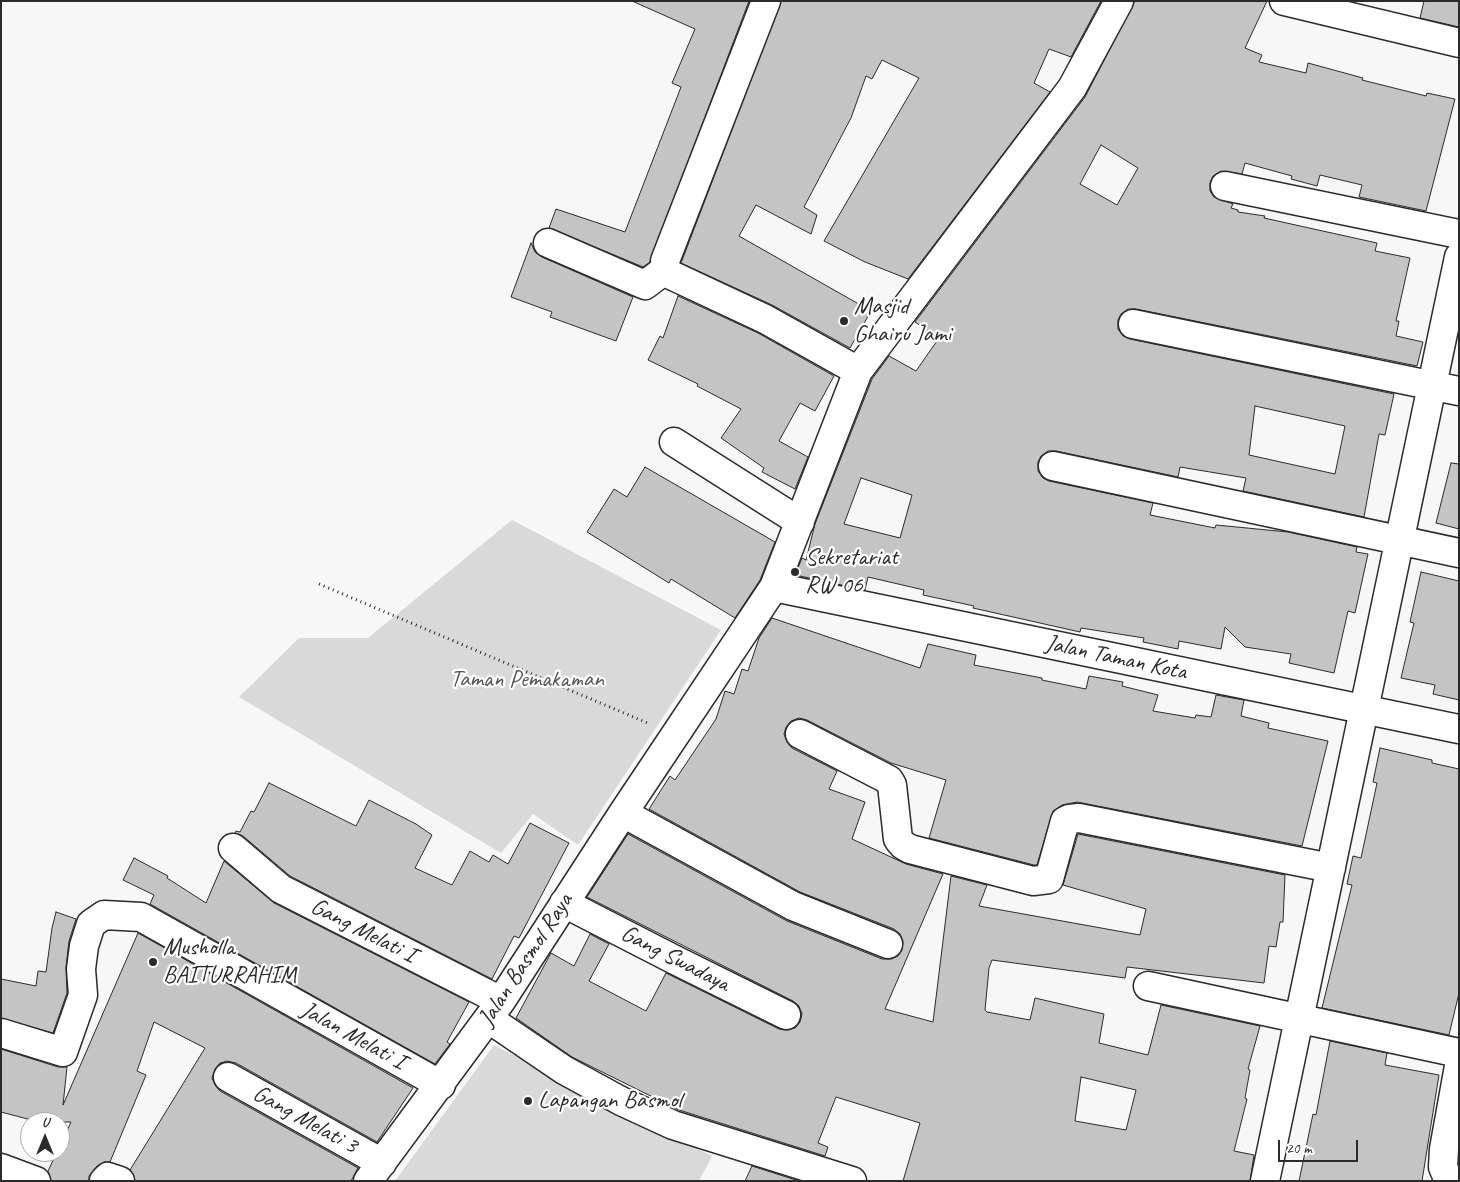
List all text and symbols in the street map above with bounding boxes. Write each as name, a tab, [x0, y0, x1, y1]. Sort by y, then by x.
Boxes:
place label: Masjid Ghairu Jami	[854, 293, 951, 349]
marker: Masjid Ghairu Jami	[838, 315, 850, 327]
place label: Sekretariat RW 06	[805, 544, 898, 600]
marker: Sekretariat RW 06	[789, 566, 801, 578]
street label: Jalan Taman Kota	[1043, 629, 1189, 687]
park label: Taman Pemakaman	[450, 666, 604, 694]
street label: Jalan Basmol Raya	[472, 888, 580, 1032]
street label: Gang Melati I	[306, 892, 420, 970]
street label: Gang Swadaya	[616, 919, 734, 999]
place label: Musholla BAITURRAHIM	[163, 934, 297, 990]
marker: Musholla BAITURRAHIM	[147, 956, 159, 968]
street label: Jalan Melati I	[296, 996, 410, 1076]
street label: Gang Melati 3	[248, 1079, 362, 1161]
place label: Lapangan Basmol	[538, 1087, 682, 1115]
marker: Lapangan Basmol	[522, 1095, 534, 1107]
north arrow	[20, 1112, 70, 1162]
text: U	[42, 1114, 48, 1131]
scale bar	[1280, 1130, 1360, 1162]
text: 20 m	[1286, 1139, 1312, 1158]

